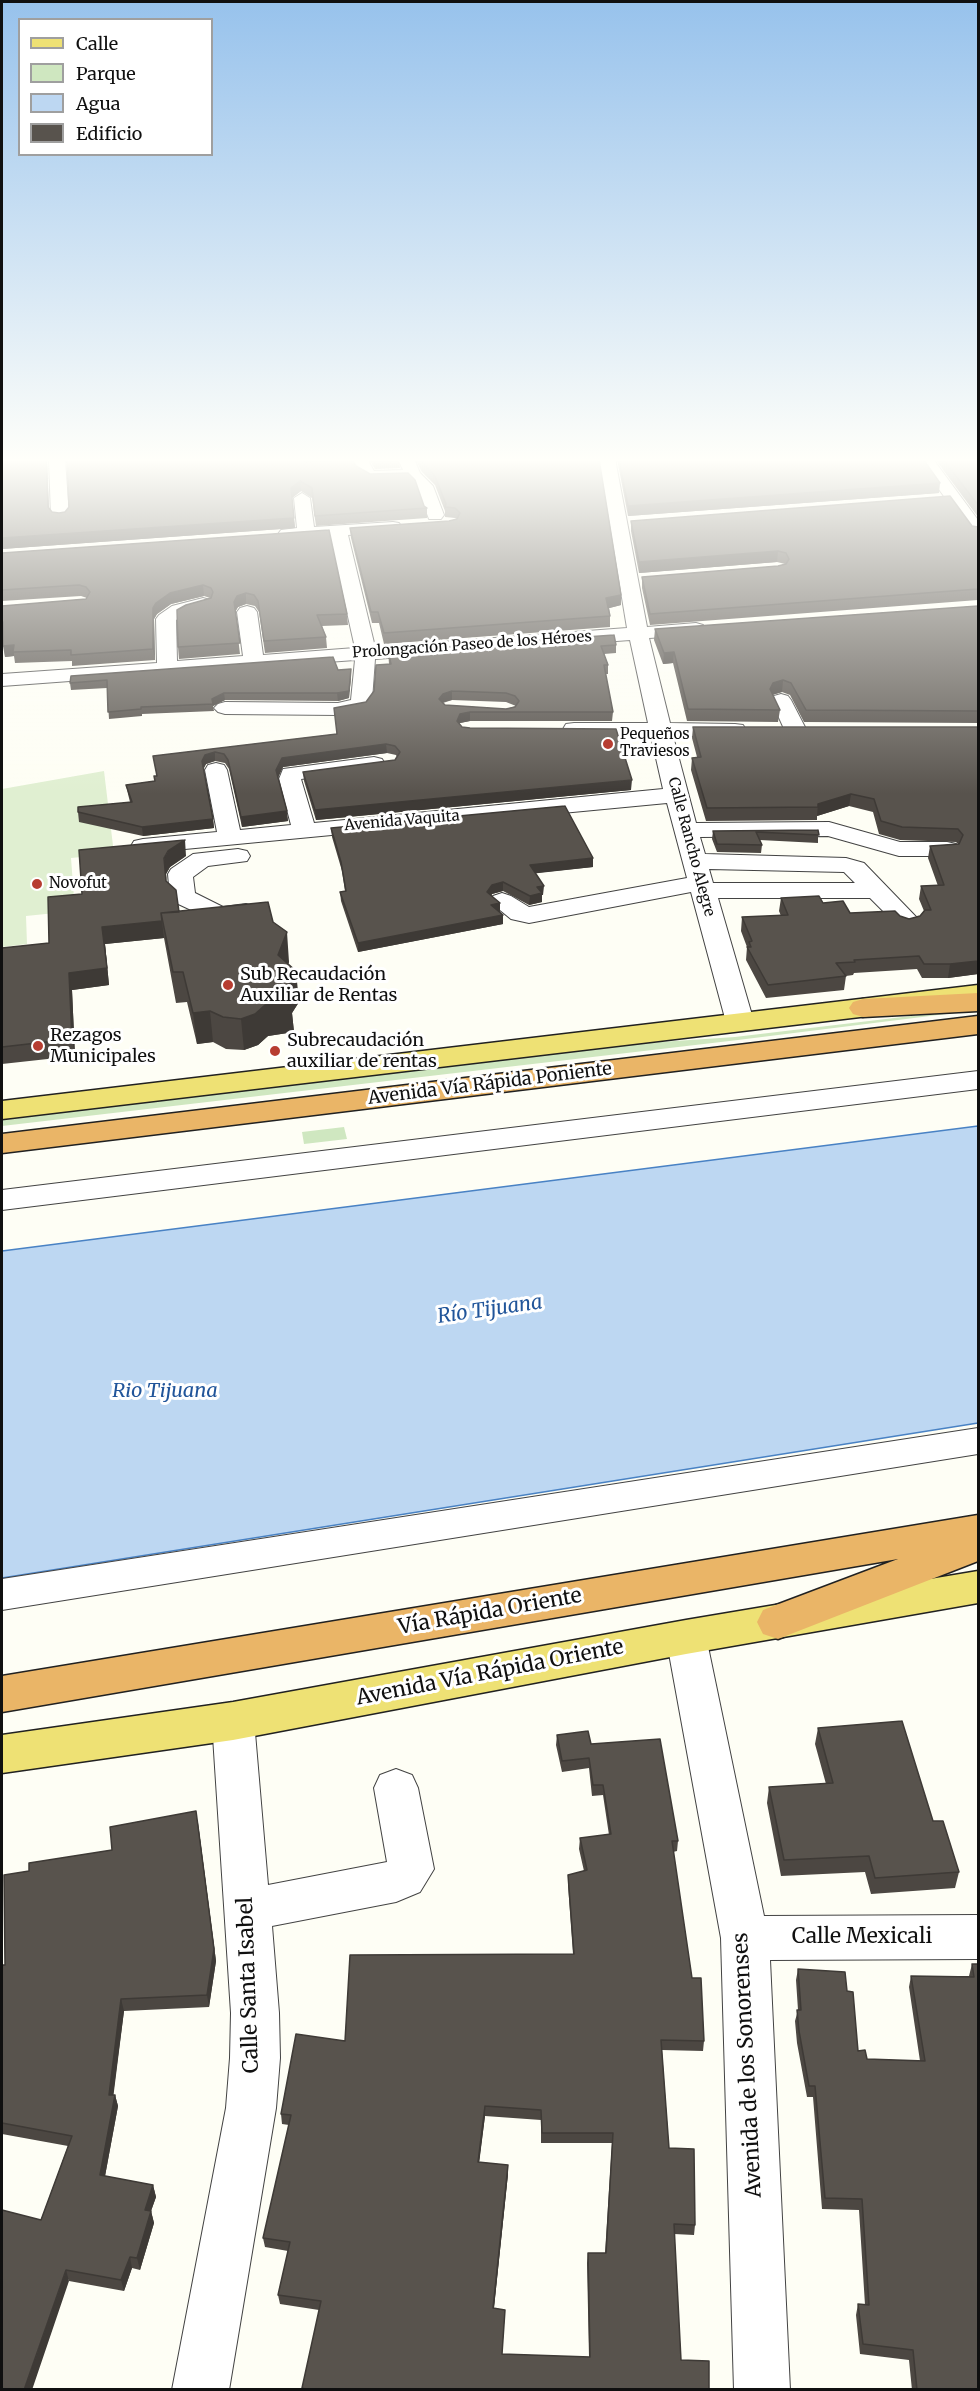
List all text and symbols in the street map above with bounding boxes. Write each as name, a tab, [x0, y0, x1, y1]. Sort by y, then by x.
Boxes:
legend	[18, 18, 213, 156]
text: Calle	[76, 32, 118, 55]
text: Parque	[76, 62, 136, 85]
text: Agua	[76, 92, 121, 115]
text: Edificio	[76, 122, 142, 145]
street label: Prolongación Paseo de los Héroes	[352, 628, 592, 662]
place label: Pequeños Traviesos	[620, 726, 690, 761]
marker: Pequeños Traviesos	[601, 737, 615, 751]
street label: Calle Rancho Alegre	[664, 775, 718, 919]
street label: Avenida Vaquita	[344, 807, 460, 835]
place label: Novofut	[49, 875, 107, 893]
marker: Novofut	[30, 877, 44, 891]
place label: Sub Recaudación Auxiliar de Rentas	[240, 964, 397, 1006]
marker: Sub Recaudación Auxiliar de Rentas	[221, 978, 235, 992]
place label: Rezagos Municipales	[50, 1025, 156, 1068]
place label: Subrecaudación auxiliar de rentas	[287, 1030, 437, 1072]
marker: Rezagos Municipales	[31, 1039, 45, 1053]
marker: Subrecaudación auxiliar de rentas	[268, 1044, 282, 1058]
street label: Avenida Vía Rápida Poniente	[367, 1058, 613, 1110]
water label: Río Tijuana	[436, 1291, 544, 1329]
water label: Rio Tijuana	[112, 1379, 218, 1403]
street label: Vía Rápida Oriente	[396, 1583, 584, 1641]
street label: Avenida Vía Rápida Oriente	[354, 1635, 626, 1711]
street label: Calle Santa Isabel	[233, 1896, 265, 2074]
street label: Calle Mexicali	[792, 1924, 932, 1950]
street label: Avenida de los Sonorenses	[728, 1932, 768, 2198]

